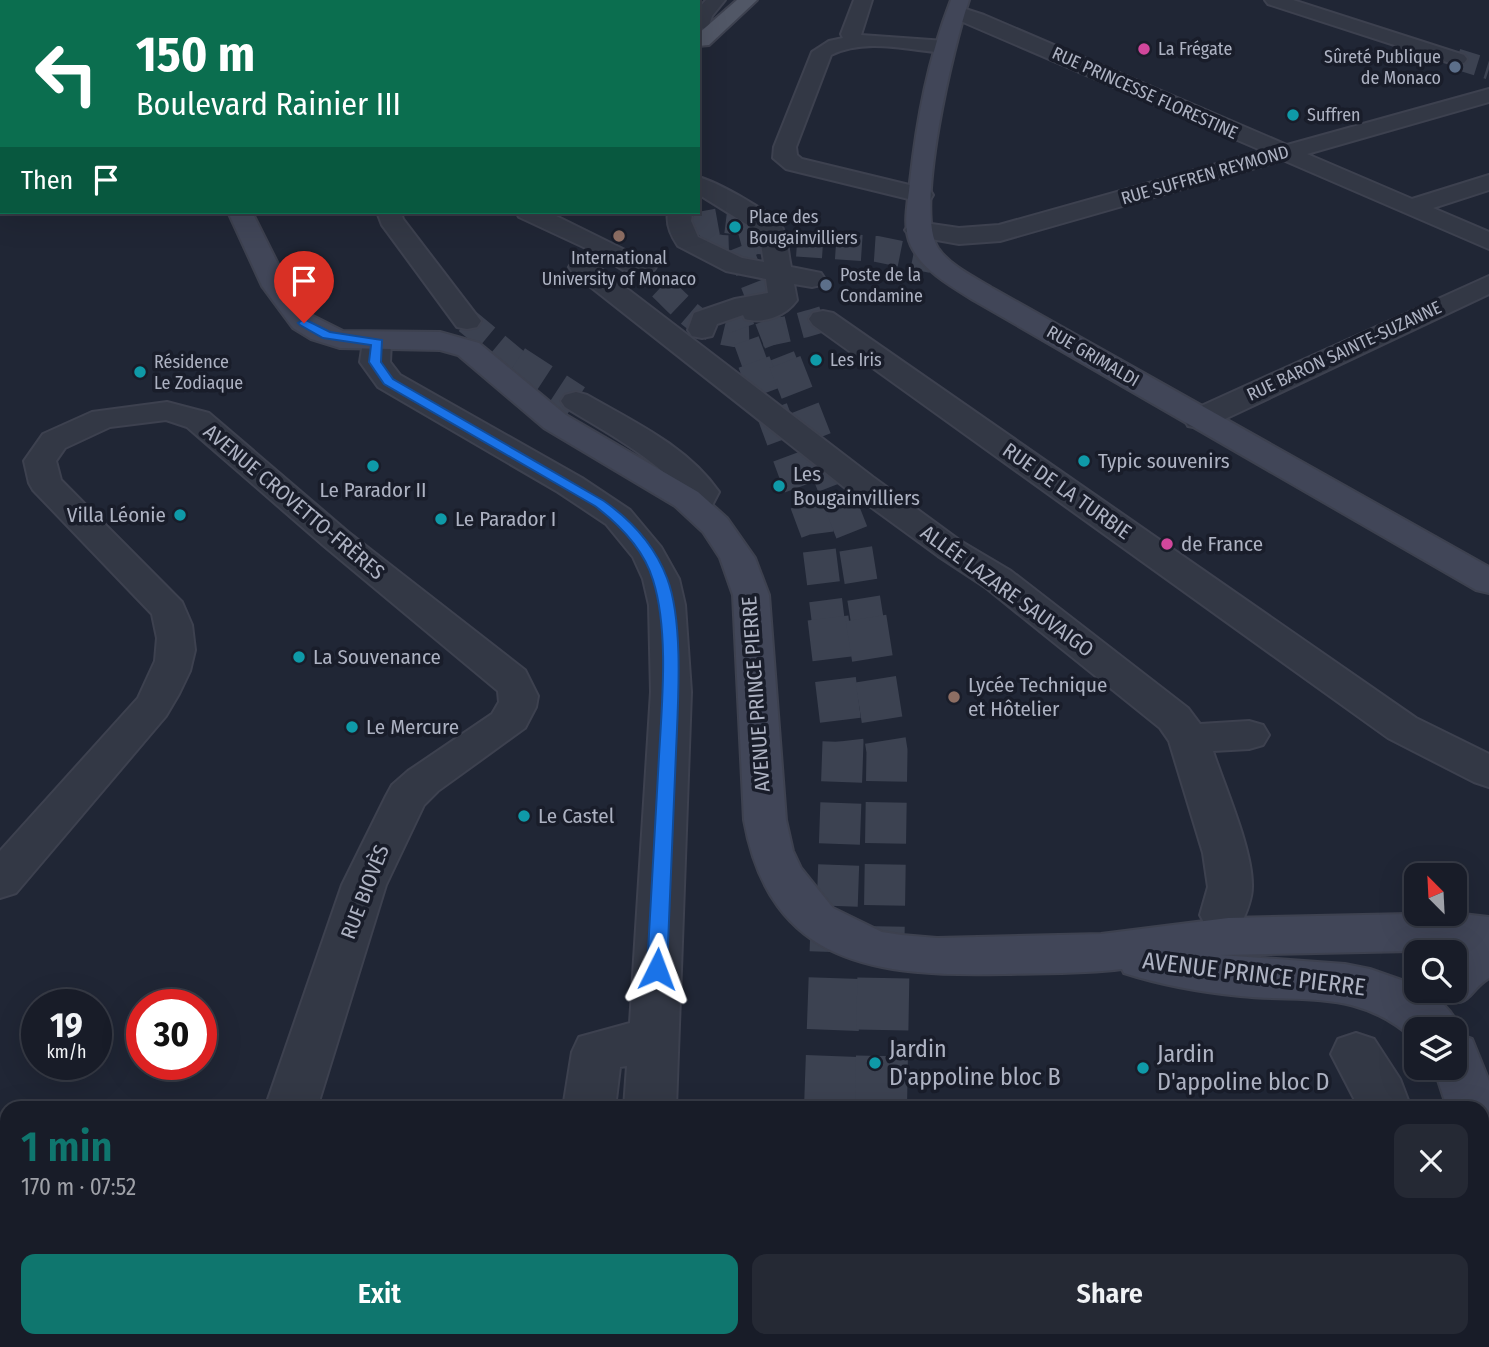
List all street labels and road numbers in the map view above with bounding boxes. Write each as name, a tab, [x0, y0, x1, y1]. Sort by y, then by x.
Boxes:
street label: RUE PRINCESSE FLORESTINE	[1049, 42, 1241, 144]
street label: RUE SUFFREN REYMOND	[1118, 140, 1292, 210]
street label: RUE BARON SAINTE-SUZANNE	[1243, 296, 1445, 406]
street label: RUE GRIMALDI	[1043, 321, 1143, 391]
street label: AVENUE CROVETTO-FRÈRES	[198, 419, 390, 585]
street label: RUE DE LA TURBIE	[998, 437, 1136, 545]
street label: ALLÉE LAZARE SAUVAIGO	[915, 520, 1099, 662]
street label: AVENUE PRINCE PIERRE	[736, 595, 776, 793]
street label: RUE BIOVÈS	[335, 841, 395, 943]
street label: AVENUE PRINCE PIERRE	[1141, 946, 1367, 1002]

